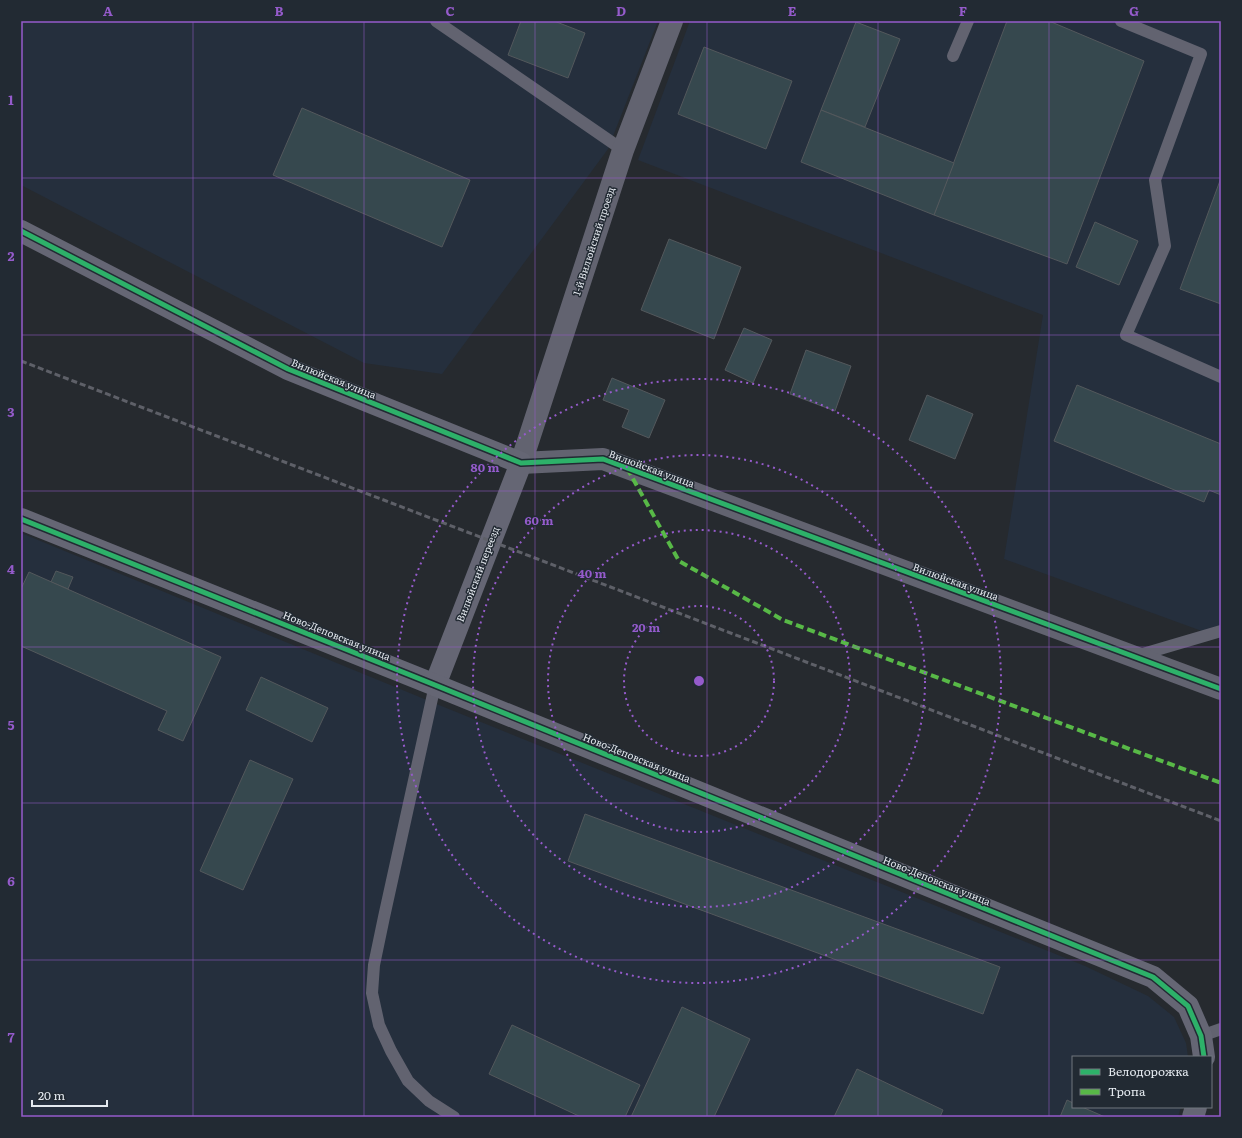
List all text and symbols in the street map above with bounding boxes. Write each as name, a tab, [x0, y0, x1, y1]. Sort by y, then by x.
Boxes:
text: A	[103, 1, 113, 20]
text: B	[275, 1, 284, 20]
text: C	[445, 1, 455, 20]
text: D	[616, 1, 626, 20]
text: E	[788, 1, 797, 20]
text: F	[959, 1, 967, 20]
text: G	[1129, 1, 1139, 20]
text: 1	[8, 90, 14, 109]
street label: 1-й Вилюйский проезд	[568, 185, 618, 297]
text: 2	[8, 246, 15, 265]
street label: Вилюйская улица	[289, 354, 379, 402]
text: 3	[7, 402, 15, 421]
street label: Вилюйская улица	[607, 446, 698, 491]
text: 80 m	[471, 458, 499, 476]
text: 60 m	[525, 511, 553, 529]
street label: Вилюйский переезд	[452, 524, 502, 624]
text: 4	[7, 559, 15, 578]
street label: Вилюйская улица	[911, 559, 1002, 604]
text: 40 m	[578, 564, 607, 582]
street label: Ново-Деповская улица	[281, 607, 394, 664]
text: 20 m	[632, 618, 660, 636]
centre of rings	[692, 674, 706, 688]
text: 5	[7, 715, 15, 734]
street label: Ново-Деповская улица	[581, 729, 694, 786]
street label: Ново-Деповская улица	[881, 852, 994, 909]
text: 6	[7, 871, 15, 890]
text: 7	[7, 1027, 15, 1046]
legend	[1072, 1056, 1212, 1108]
text: Велодорожка	[1108, 1062, 1189, 1080]
scale bar	[32, 1082, 107, 1108]
text: Тропа	[1108, 1082, 1146, 1100]
text: 20 m	[38, 1086, 65, 1104]

